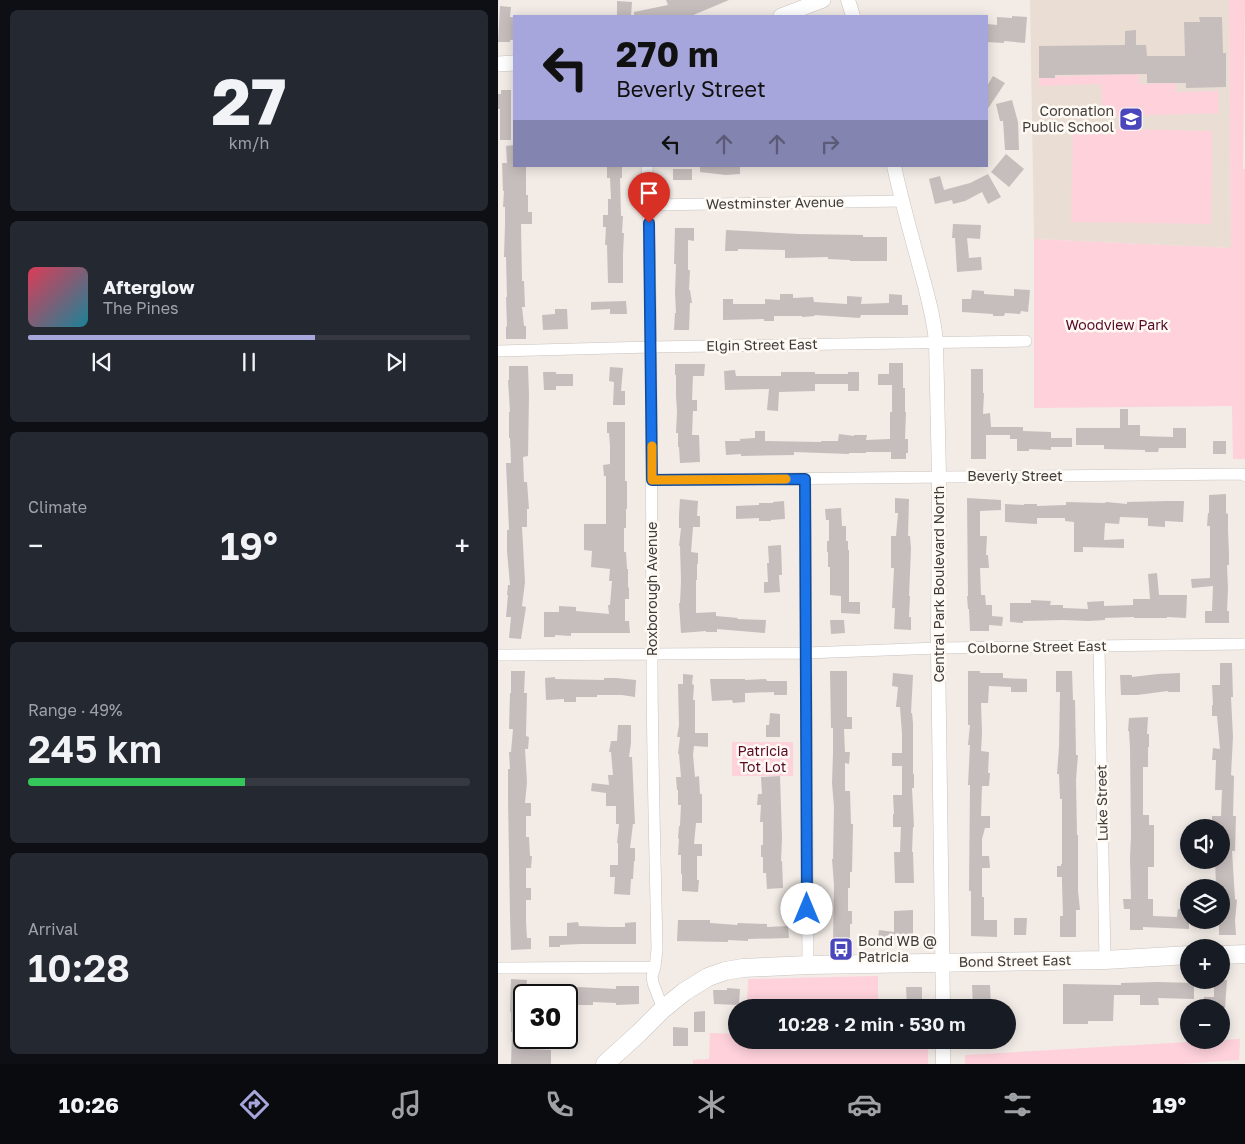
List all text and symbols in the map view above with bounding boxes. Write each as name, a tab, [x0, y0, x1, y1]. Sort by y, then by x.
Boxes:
text: 270 m	[616, 33, 719, 75]
icon: left	[533, 35, 598, 100]
text: 27	[211, 61, 287, 139]
text: Beverly Street	[616, 75, 766, 102]
place label: Coronation Public School	[1022, 102, 1114, 135]
school or university icon: Coronation Public School	[1118, 106, 1144, 132]
icon: left	[657, 130, 685, 158]
icon: ahead	[710, 130, 738, 158]
icon: ahead	[763, 130, 791, 158]
icon: right	[816, 130, 844, 158]
text: km/h	[229, 133, 269, 153]
pin	[628, 172, 670, 223]
icon: arrive	[635, 179, 663, 207]
street label: Westminster Avenue	[706, 193, 844, 212]
text: Afterglow	[103, 275, 194, 298]
text: The Pines	[103, 298, 178, 318]
park label: Woodview Park	[1065, 316, 1169, 333]
street label: Elgin Street East	[706, 335, 818, 354]
icon: previous	[88, 348, 116, 376]
icon: pause	[235, 348, 263, 376]
icon: next	[382, 348, 410, 376]
street label: Beverly Street	[967, 467, 1063, 484]
street label: Central Park Boulevard North	[930, 486, 947, 682]
text: Climate	[28, 497, 87, 517]
street label: Roxborough Avenue	[643, 522, 660, 656]
text: 19°	[220, 523, 278, 568]
text: −	[28, 529, 43, 562]
text: +	[455, 529, 470, 562]
street label: Colborne Street East	[967, 637, 1107, 656]
text: Range · 49%	[28, 700, 122, 720]
text: 245 km	[28, 726, 162, 771]
park label: Patricia Tot Lot	[738, 742, 788, 775]
street label: Luke Street	[1092, 764, 1111, 842]
map controls	[1180, 819, 1230, 1049]
button: sound	[1180, 819, 1230, 869]
button: layers	[1180, 879, 1230, 929]
position arrow	[780, 882, 832, 934]
text: Arrival	[28, 919, 78, 939]
place label: Bond WB @ Patricia	[858, 932, 937, 965]
bus stop icon: Bond WB @ Patricia	[828, 936, 854, 962]
button: +	[1180, 939, 1230, 989]
text: 10:28	[28, 945, 130, 990]
street label: Bond Street East	[958, 951, 1072, 970]
speed limit sign: 30	[513, 984, 578, 1049]
button: −	[1180, 999, 1230, 1049]
text: 10:28 · 2 min · 530 m	[778, 1012, 966, 1035]
icon: directions	[237, 1087, 272, 1122]
icon: music	[389, 1087, 424, 1122]
icon: phone	[542, 1087, 577, 1122]
icon: climate	[694, 1087, 729, 1122]
icon: car	[847, 1087, 882, 1122]
icon: filters	[1000, 1087, 1035, 1122]
text: 10:26	[59, 1091, 119, 1118]
text: 19°	[1152, 1091, 1186, 1118]

